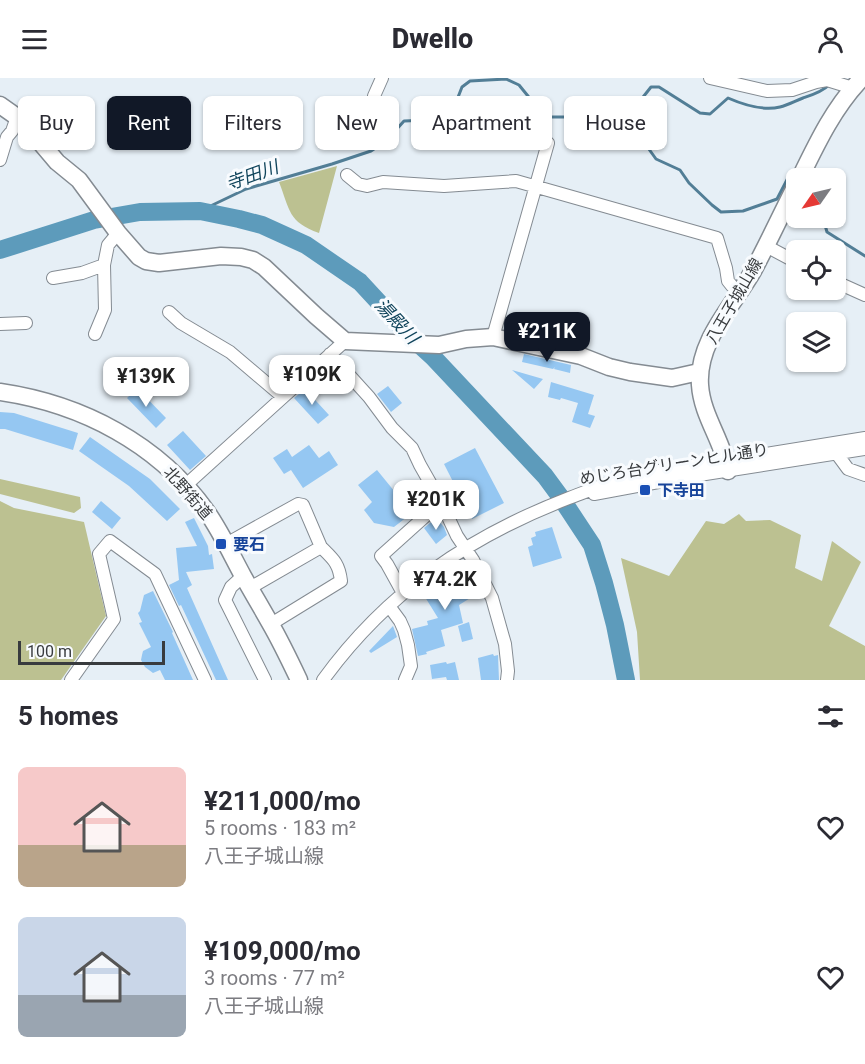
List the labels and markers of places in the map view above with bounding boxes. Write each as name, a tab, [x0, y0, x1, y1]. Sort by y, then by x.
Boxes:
pin: ¥211K	[505, 312, 589, 363]
pin: ¥109K	[270, 355, 354, 406]
pin: ¥139K	[104, 357, 188, 408]
pin: ¥201K	[394, 480, 478, 531]
place label: 下寺田	[657, 481, 705, 500]
marker: 下寺田	[638, 483, 652, 497]
place label: 要石	[233, 535, 265, 554]
marker: 要石	[214, 537, 228, 551]
pin: ¥74.2K	[396, 560, 494, 611]

